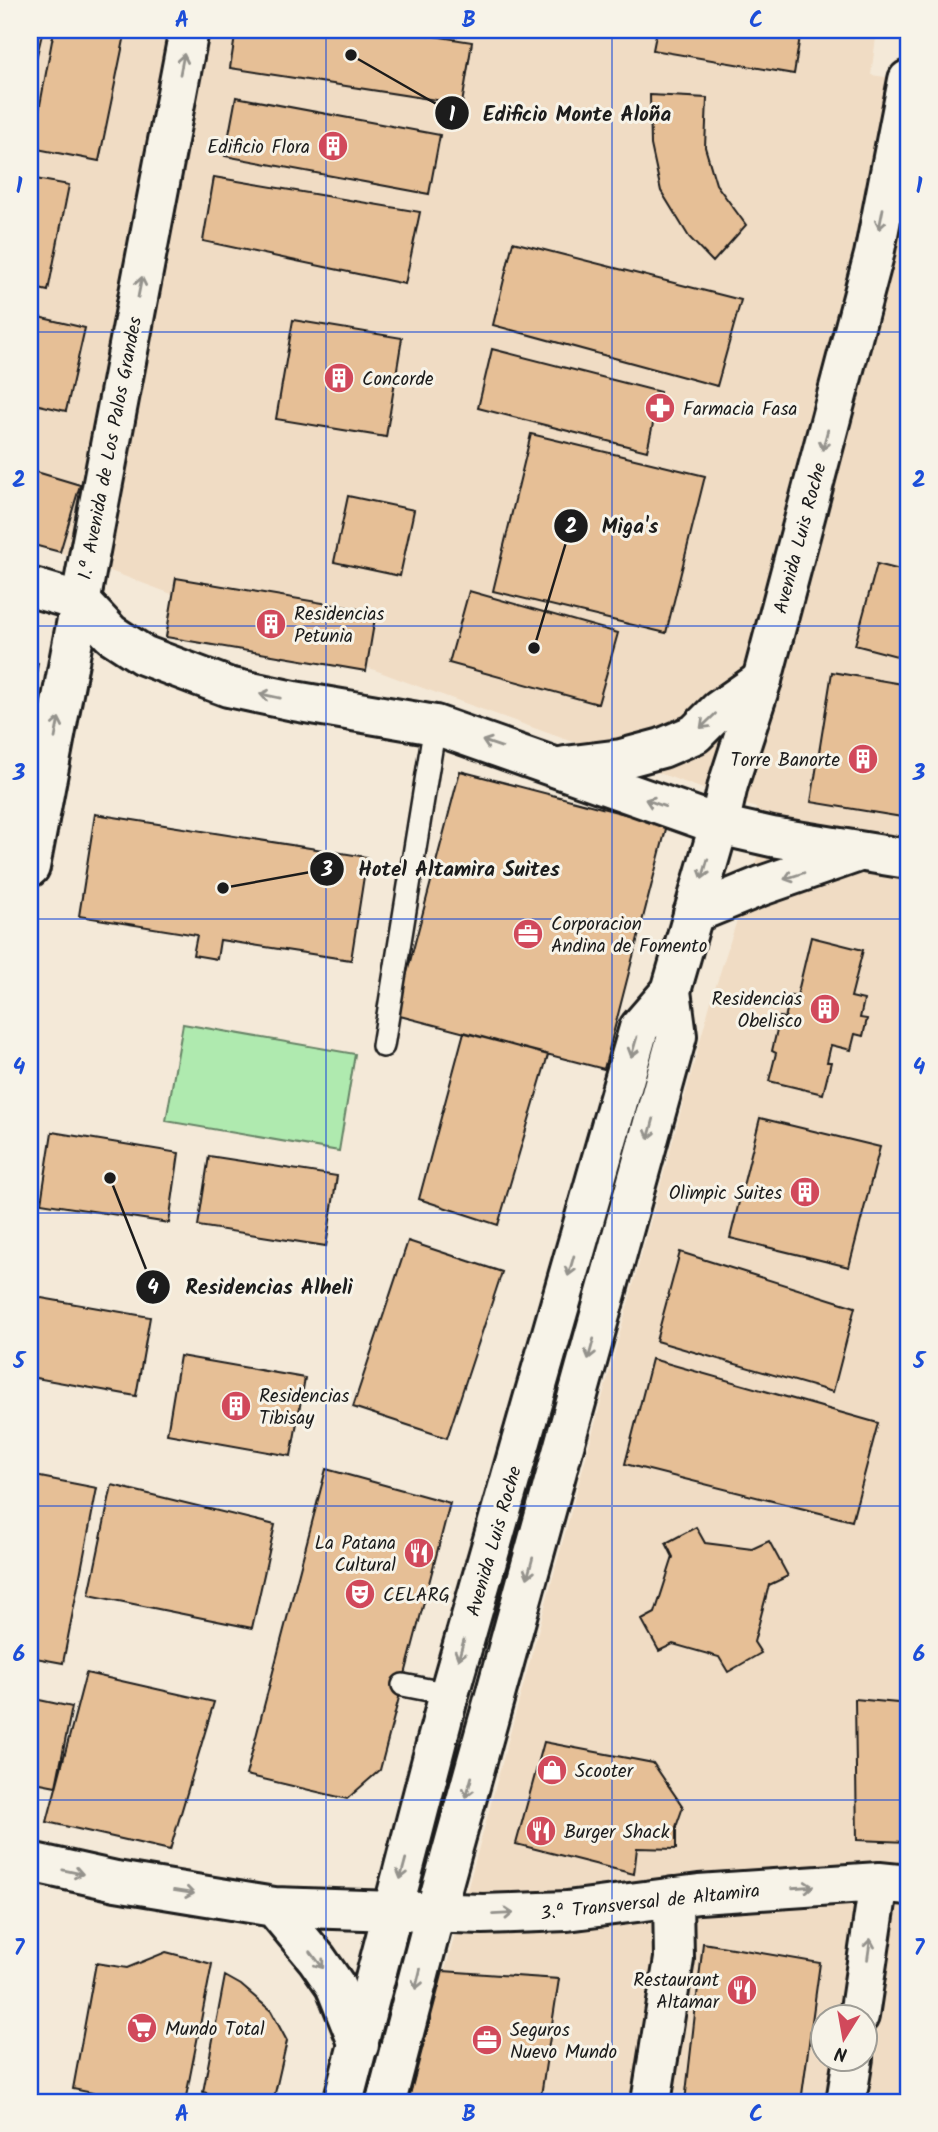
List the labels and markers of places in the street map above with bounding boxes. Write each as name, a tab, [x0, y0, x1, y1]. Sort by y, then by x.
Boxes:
callout: Edificio Monte Aloña	[434, 92, 685, 134]
building icon: Edificio Flora	[316, 129, 350, 163]
place label: Edificio Flora	[207, 133, 310, 163]
building icon: Concorde	[322, 361, 356, 395]
place label: Concorde	[362, 365, 434, 395]
pharmacy icon: Farmacia Fasa	[643, 391, 677, 425]
place label: Farmacia Fasa	[683, 395, 798, 425]
callout: Miga's	[553, 505, 673, 547]
place label: Residencias Petunia	[294, 600, 384, 652]
building icon: Residencias Petunia	[254, 607, 288, 641]
building icon: Torre Banorte	[846, 742, 880, 776]
place label: Torre Banorte	[731, 746, 840, 776]
callout: Hotel Altamira Suites	[309, 848, 574, 890]
place label: Corporacion Andina de Fomento	[551, 910, 707, 962]
office icon: Corporacion Andina de Fomento	[511, 917, 545, 951]
place label: Residencias Obelisco	[712, 985, 802, 1037]
building icon: Residencias Obelisco	[808, 992, 842, 1026]
building icon: Olimpic Suites	[788, 1175, 822, 1209]
place label: Olimpic Suites	[669, 1179, 782, 1209]
callout: Residencias Alheli	[136, 1266, 367, 1308]
place label: Residencias Tibisay	[259, 1382, 349, 1434]
building icon: Residencias Tibisay	[219, 1389, 253, 1423]
place label: La Patana Cultural	[315, 1529, 396, 1581]
restaurant icon: La Patana Cultural	[402, 1536, 436, 1570]
theatre icon: CELARG	[343, 1577, 377, 1611]
place label: CELARG	[383, 1581, 450, 1611]
shop icon: Scooter	[535, 1753, 569, 1787]
place label: Scooter	[575, 1757, 635, 1787]
restaurant icon: Burger Shack	[524, 1814, 558, 1848]
place label: Burger Shack	[564, 1818, 670, 1848]
place label: Restaurant Altamar	[633, 1966, 721, 2018]
restaurant icon: Restaurant Altamar	[725, 1973, 759, 2007]
supermarket icon: Mundo Total	[125, 2011, 159, 2045]
place label: Mundo Total	[165, 2015, 265, 2045]
place label: Seguros Nuevo Mundo	[510, 2016, 617, 2068]
office icon: Seguros Nuevo Mundo	[470, 2023, 504, 2057]

